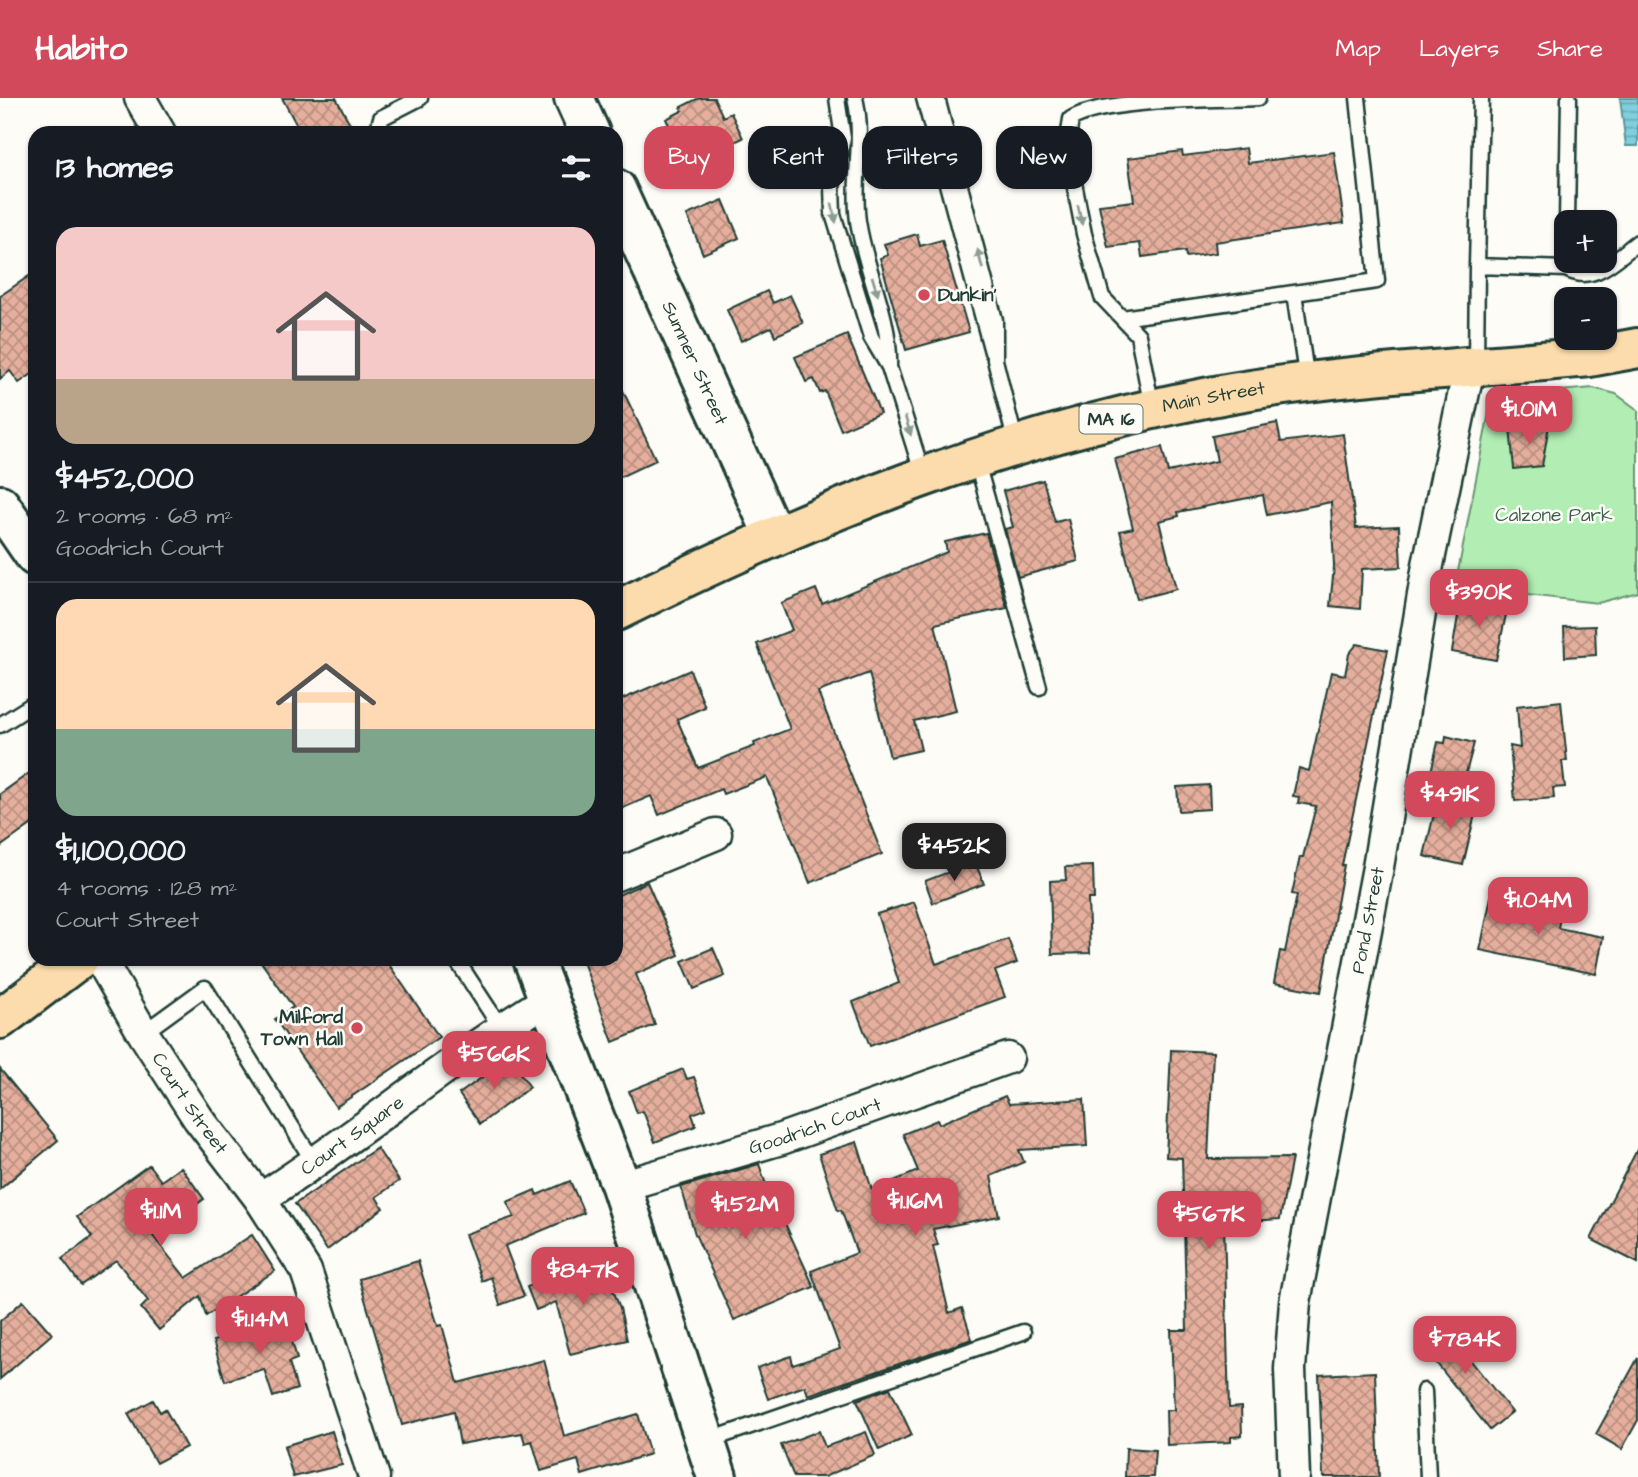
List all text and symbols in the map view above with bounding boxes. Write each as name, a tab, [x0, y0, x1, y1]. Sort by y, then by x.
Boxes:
text: Habito	[35, 26, 127, 72]
text: Map	[1336, 32, 1381, 66]
text: Layers	[1419, 32, 1499, 66]
text: Share	[1537, 32, 1603, 66]
chip: Buy	[644, 126, 734, 189]
chip: Rent	[748, 126, 848, 189]
chip: Filters	[862, 126, 982, 189]
chip: New	[996, 126, 1092, 189]
text: 13 homes	[56, 147, 173, 189]
icon: filters	[557, 149, 595, 187]
one-way arrow	[829, 202, 840, 224]
one-way arrow	[1075, 204, 1086, 226]
map controls	[1554, 210, 1617, 350]
button: +	[1554, 210, 1617, 273]
one-way arrow	[974, 248, 985, 270]
icon: home	[263, 273, 389, 399]
one-way arrow	[870, 275, 880, 296]
place label: Dunkin'	[938, 282, 997, 309]
marker: Dunkin'	[916, 287, 932, 303]
button: −	[1554, 287, 1617, 350]
street label: Sumner Street	[655, 297, 735, 429]
street label: Main Street	[1160, 374, 1267, 420]
pin: $1.01M	[1472, 386, 1586, 446]
text: $1.01M	[1501, 393, 1557, 425]
road number: MA 16	[1080, 404, 1142, 433]
one-way arrow	[903, 416, 914, 437]
text: $452,000	[56, 458, 194, 500]
text: 2 rooms · 68 m²	[56, 500, 233, 532]
park label: Calzone Park	[1495, 502, 1613, 529]
text: Goodrich Court	[56, 532, 224, 564]
pin: $390K	[1430, 570, 1528, 629]
text: $390K	[1446, 576, 1512, 608]
icon: home	[263, 645, 389, 771]
pin: $491K	[1401, 772, 1499, 831]
text: $491K	[1421, 778, 1479, 810]
pin: $452K	[905, 824, 1003, 883]
text: $1,100,000	[56, 830, 186, 872]
text: $452K	[918, 830, 990, 862]
street label: Pond Street	[1344, 864, 1391, 976]
text: 4 rooms · 128 m²	[56, 872, 237, 904]
pin: $1.04M	[1481, 878, 1595, 937]
text: $1.04M	[1504, 884, 1572, 916]
text: Court Street	[56, 904, 199, 936]
place label: Milford Town Hall	[260, 1004, 343, 1053]
marker: Milford Town Hall	[349, 1020, 365, 1036]
pin: $566K	[445, 1032, 543, 1091]
text: $566K	[458, 1038, 530, 1070]
street label: Court Street	[145, 1047, 235, 1160]
street label: Court Square	[295, 1089, 409, 1182]
street label: Goodrich Court	[745, 1091, 885, 1161]
pin: $1.16M	[858, 1178, 972, 1238]
pin: $1.52M	[688, 1182, 802, 1241]
text: $1.16M	[887, 1185, 943, 1217]
pin: $1.1M	[112, 1188, 210, 1248]
text: $1.52M	[711, 1188, 779, 1220]
pin: $567K	[1160, 1192, 1258, 1251]
text: $1.1M	[141, 1195, 181, 1227]
text: $567K	[1173, 1198, 1245, 1230]
pin: $847K	[534, 1248, 632, 1307]
text: $847K	[547, 1254, 619, 1286]
pin: $1.14M	[203, 1296, 317, 1356]
text: $1.14M	[232, 1303, 288, 1335]
pin: $784K	[1416, 1316, 1514, 1376]
text: $784K	[1429, 1323, 1501, 1355]

